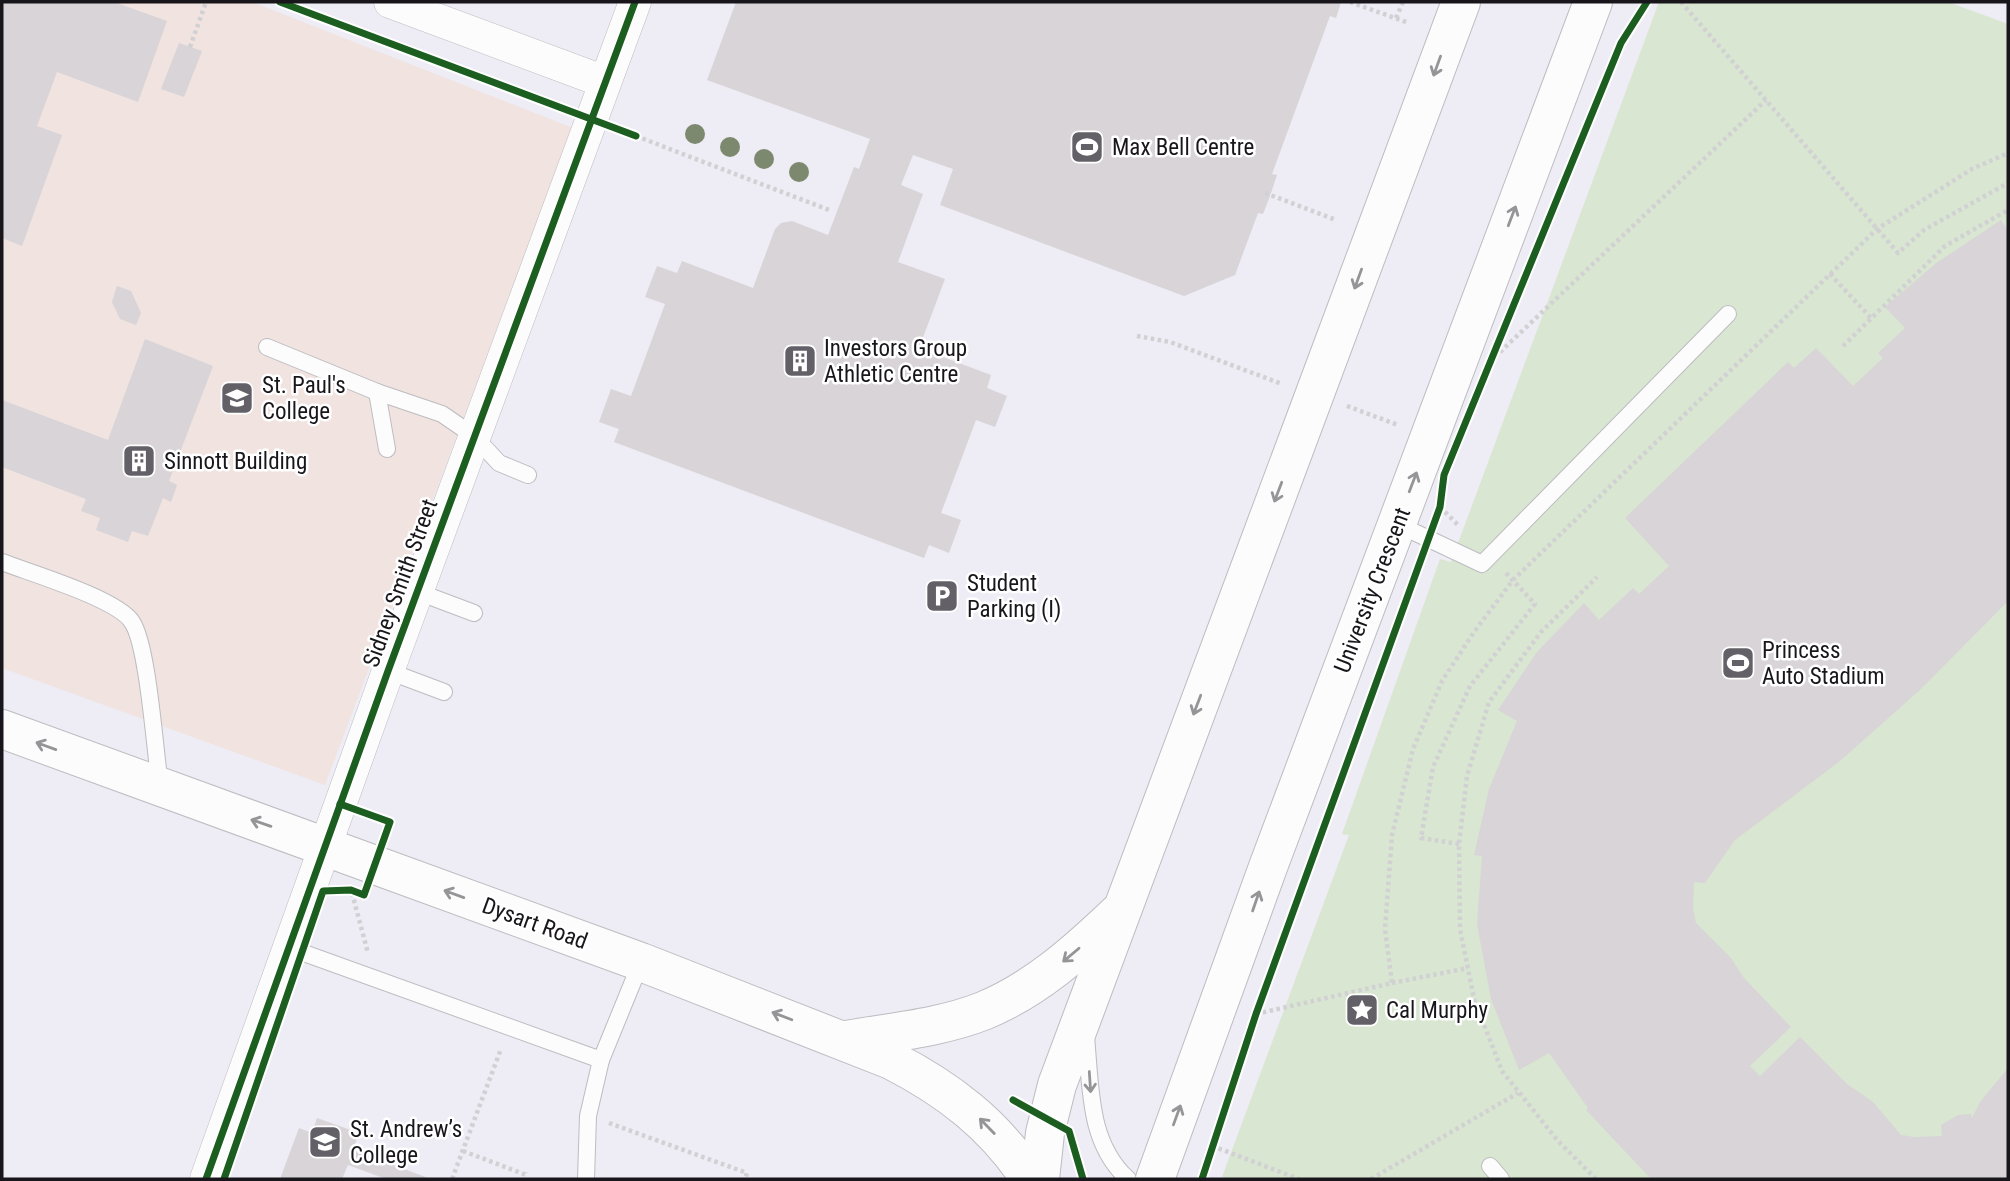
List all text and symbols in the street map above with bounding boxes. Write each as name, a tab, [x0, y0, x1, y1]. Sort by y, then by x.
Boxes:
one-way arrow	[1430, 54, 1442, 76]
sports icon: Max Bell Centre	[1068, 128, 1106, 166]
place label: Max Bell Centre	[1112, 134, 1254, 161]
one-way arrow	[1507, 205, 1519, 227]
one-way arrow	[1350, 268, 1363, 289]
place label: Investors Group Athletic Centre	[824, 335, 967, 388]
building icon: Investors Group Athletic Centre	[781, 342, 819, 380]
place label: St. Paul's College	[262, 372, 346, 425]
school or university icon: St. Paul's College	[218, 379, 256, 417]
building icon: Sinnott Building	[120, 442, 158, 480]
place label: Sinnott Building	[164, 448, 307, 475]
one-way arrow	[1407, 471, 1420, 493]
one-way arrow	[1270, 481, 1283, 502]
street label: Sidney Smith Street	[358, 495, 443, 671]
street label: University Crescent	[1329, 504, 1416, 677]
place label: Student Parking (I)	[967, 570, 1061, 623]
parking icon: Student Parking (I)	[923, 577, 961, 615]
place label: Princess Auto Stadium	[1762, 637, 1885, 690]
sports icon: Princess Auto Stadium	[1719, 644, 1757, 682]
one-way arrow	[1190, 693, 1202, 715]
one-way arrow	[36, 738, 58, 751]
one-way arrow	[250, 816, 272, 828]
one-way arrow	[443, 886, 465, 899]
one-way arrow	[1251, 891, 1263, 913]
street label: Dysart Road	[478, 892, 591, 955]
one-way arrow	[1062, 947, 1080, 963]
place icon: Cal Murphy	[1343, 991, 1381, 1029]
place label: Cal Murphy	[1386, 997, 1489, 1024]
one-way arrow	[771, 1009, 793, 1021]
one-way arrow	[1084, 1070, 1097, 1093]
one-way arrow	[1172, 1104, 1185, 1126]
place label: St. Andrew’s College	[350, 1116, 462, 1169]
one-way arrow	[979, 1118, 996, 1135]
school or university icon: St. Andrew’s College	[306, 1123, 344, 1161]

